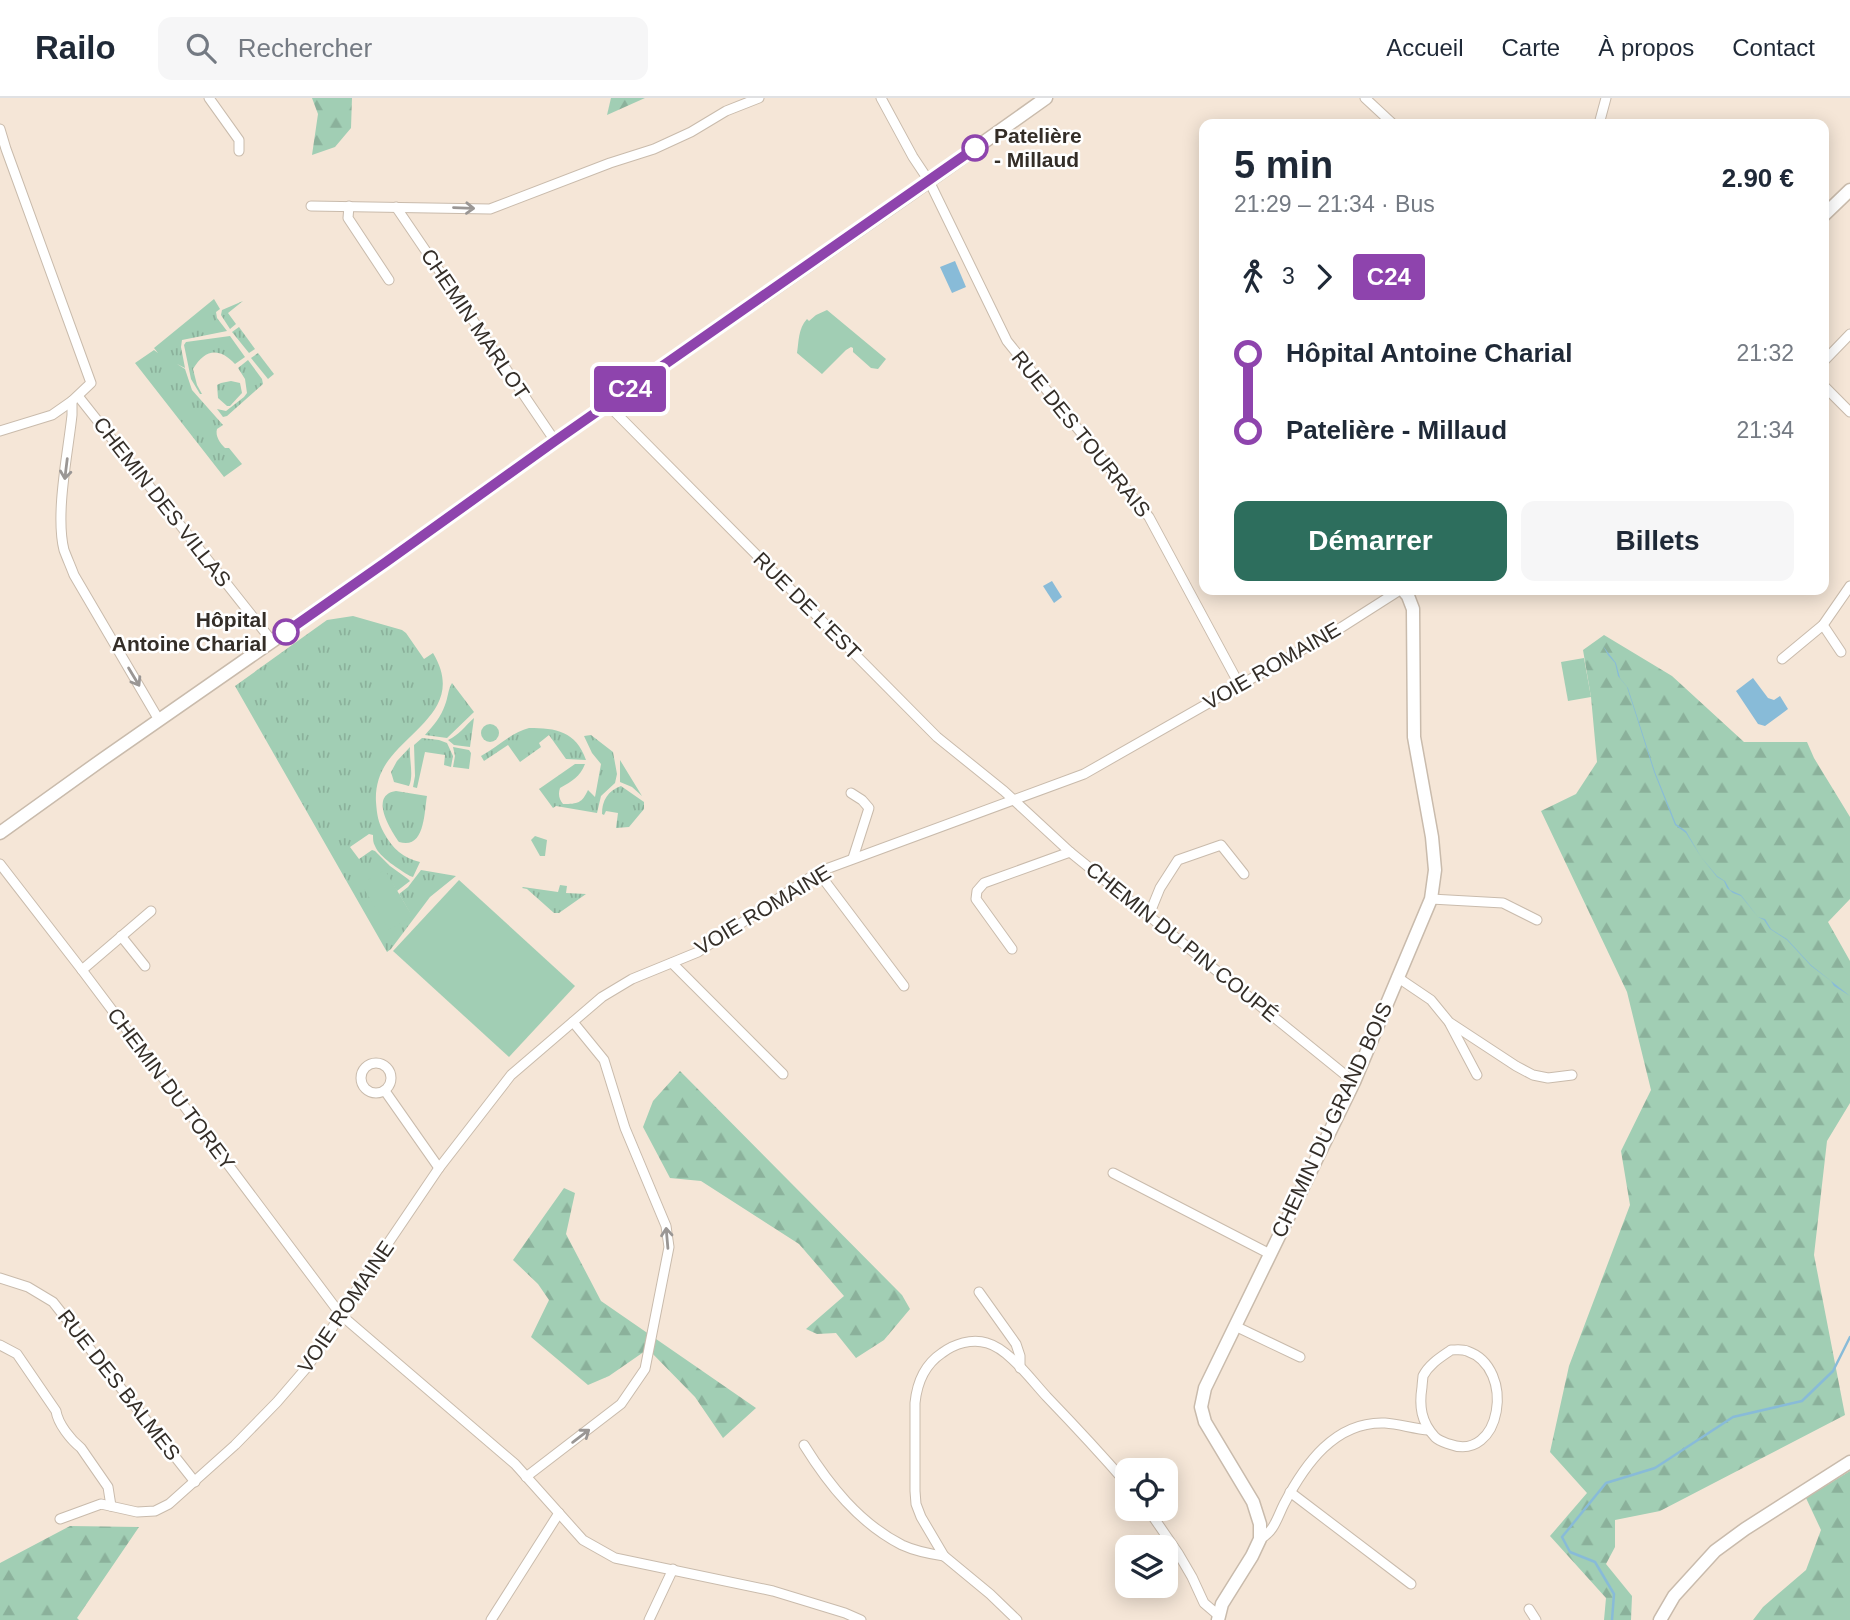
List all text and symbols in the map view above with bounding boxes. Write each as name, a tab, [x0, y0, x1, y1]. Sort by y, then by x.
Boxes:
search box	[158, 17, 648, 80]
text: Railo	[35, 29, 116, 66]
icon: search	[182, 29, 220, 67]
text: Rechercher	[238, 33, 372, 63]
text: Accueil	[1386, 34, 1464, 61]
text: Carte	[1502, 34, 1560, 61]
text: À propos	[1598, 34, 1694, 61]
text: Contact	[1732, 34, 1815, 61]
place label: Patelière - Millaud	[994, 124, 1082, 171]
marker: Patelière - Millaud	[962, 135, 988, 161]
text: 5 min	[1234, 144, 1333, 186]
text: 2.90 €	[1722, 163, 1794, 193]
text: 21:29 – 21:34 · Bus	[1234, 191, 1435, 217]
one-way arrow	[452, 202, 475, 215]
street label: CHEMIN MARLOT	[417, 244, 534, 403]
icon: walk	[1234, 258, 1272, 296]
icon: forward	[1305, 258, 1343, 296]
text: 3	[1282, 263, 1295, 289]
text: C24	[1367, 263, 1411, 290]
text: Hôpital Antoine Charial	[1286, 338, 1573, 368]
text: 21:32	[1736, 340, 1794, 366]
street label: RUE DES TOURRAIS	[1007, 346, 1155, 521]
line badge: C24	[590, 366, 670, 412]
text: C24	[608, 375, 652, 402]
street label: CHEMIN DES VILLAS	[89, 412, 236, 591]
text: Patelière - Millaud	[1286, 415, 1507, 445]
text: 21:34	[1736, 417, 1794, 443]
one-way arrow	[59, 457, 72, 479]
button: Démarrer	[1234, 501, 1507, 581]
button: Billets	[1521, 501, 1794, 581]
street label: RUE DE L'EST	[749, 547, 866, 664]
place label: Hôpital Antoine Charial	[112, 608, 267, 655]
street label: VOIE ROMAINE	[1199, 617, 1344, 714]
marker: Hôpital Antoine Charial	[273, 619, 299, 645]
one-way arrow	[127, 667, 141, 687]
street label: CHEMIN DU PIN COUPÉ	[1082, 857, 1283, 1026]
street label: VOIE ROMAINE	[691, 860, 835, 959]
street label: CHEMIN DU GRAND BOIS	[1267, 999, 1396, 1241]
street label: CHEMIN DU TOREY	[103, 1003, 240, 1174]
one-way arrow	[661, 1227, 674, 1249]
street label: VOIE ROMAINE	[293, 1236, 398, 1377]
street label: RUE DES BALMES	[54, 1305, 185, 1464]
one-way arrow	[571, 1428, 589, 1443]
map controls	[1115, 1458, 1178, 1598]
button: locate	[1115, 1458, 1178, 1521]
button: layers	[1115, 1535, 1178, 1598]

